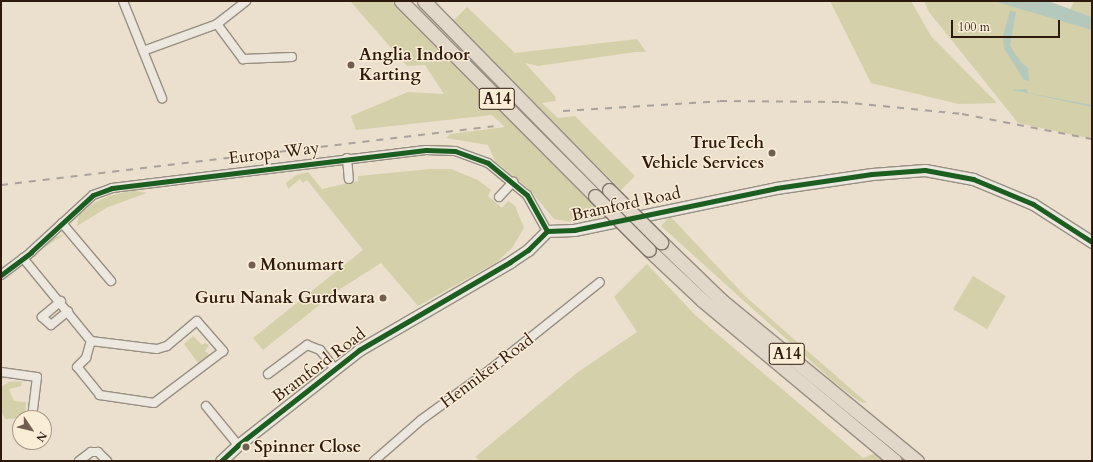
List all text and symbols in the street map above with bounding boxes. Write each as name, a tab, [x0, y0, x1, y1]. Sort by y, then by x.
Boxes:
scale bar	[953, 12, 1062, 38]
text: 100 m	[958, 19, 990, 35]
place label: Anglia Indoor Karting	[359, 45, 470, 85]
marker: Anglia Indoor Karting	[346, 60, 356, 70]
road number: A14	[478, 85, 516, 113]
place label: TrueTech Vehicle Services	[641, 133, 764, 173]
street label: Europa Way	[227, 137, 321, 169]
marker: TrueTech Vehicle Services	[767, 148, 777, 158]
street label: Bramford Road	[570, 182, 682, 226]
place label: Monumart	[260, 255, 343, 275]
marker: Monumart	[247, 260, 257, 270]
place label: Guru Nanak Gurdwara	[195, 288, 375, 308]
marker: Guru Nanak Gurdwara	[378, 293, 388, 303]
street label: Bramford Road	[269, 323, 369, 407]
street label: Henniker Road	[437, 329, 537, 413]
road number: A14	[768, 340, 806, 368]
north arrow	[12, 410, 52, 450]
text: N	[33, 428, 50, 445]
place label: Spinner Close	[254, 437, 361, 457]
marker: Spinner Close	[241, 442, 251, 452]

